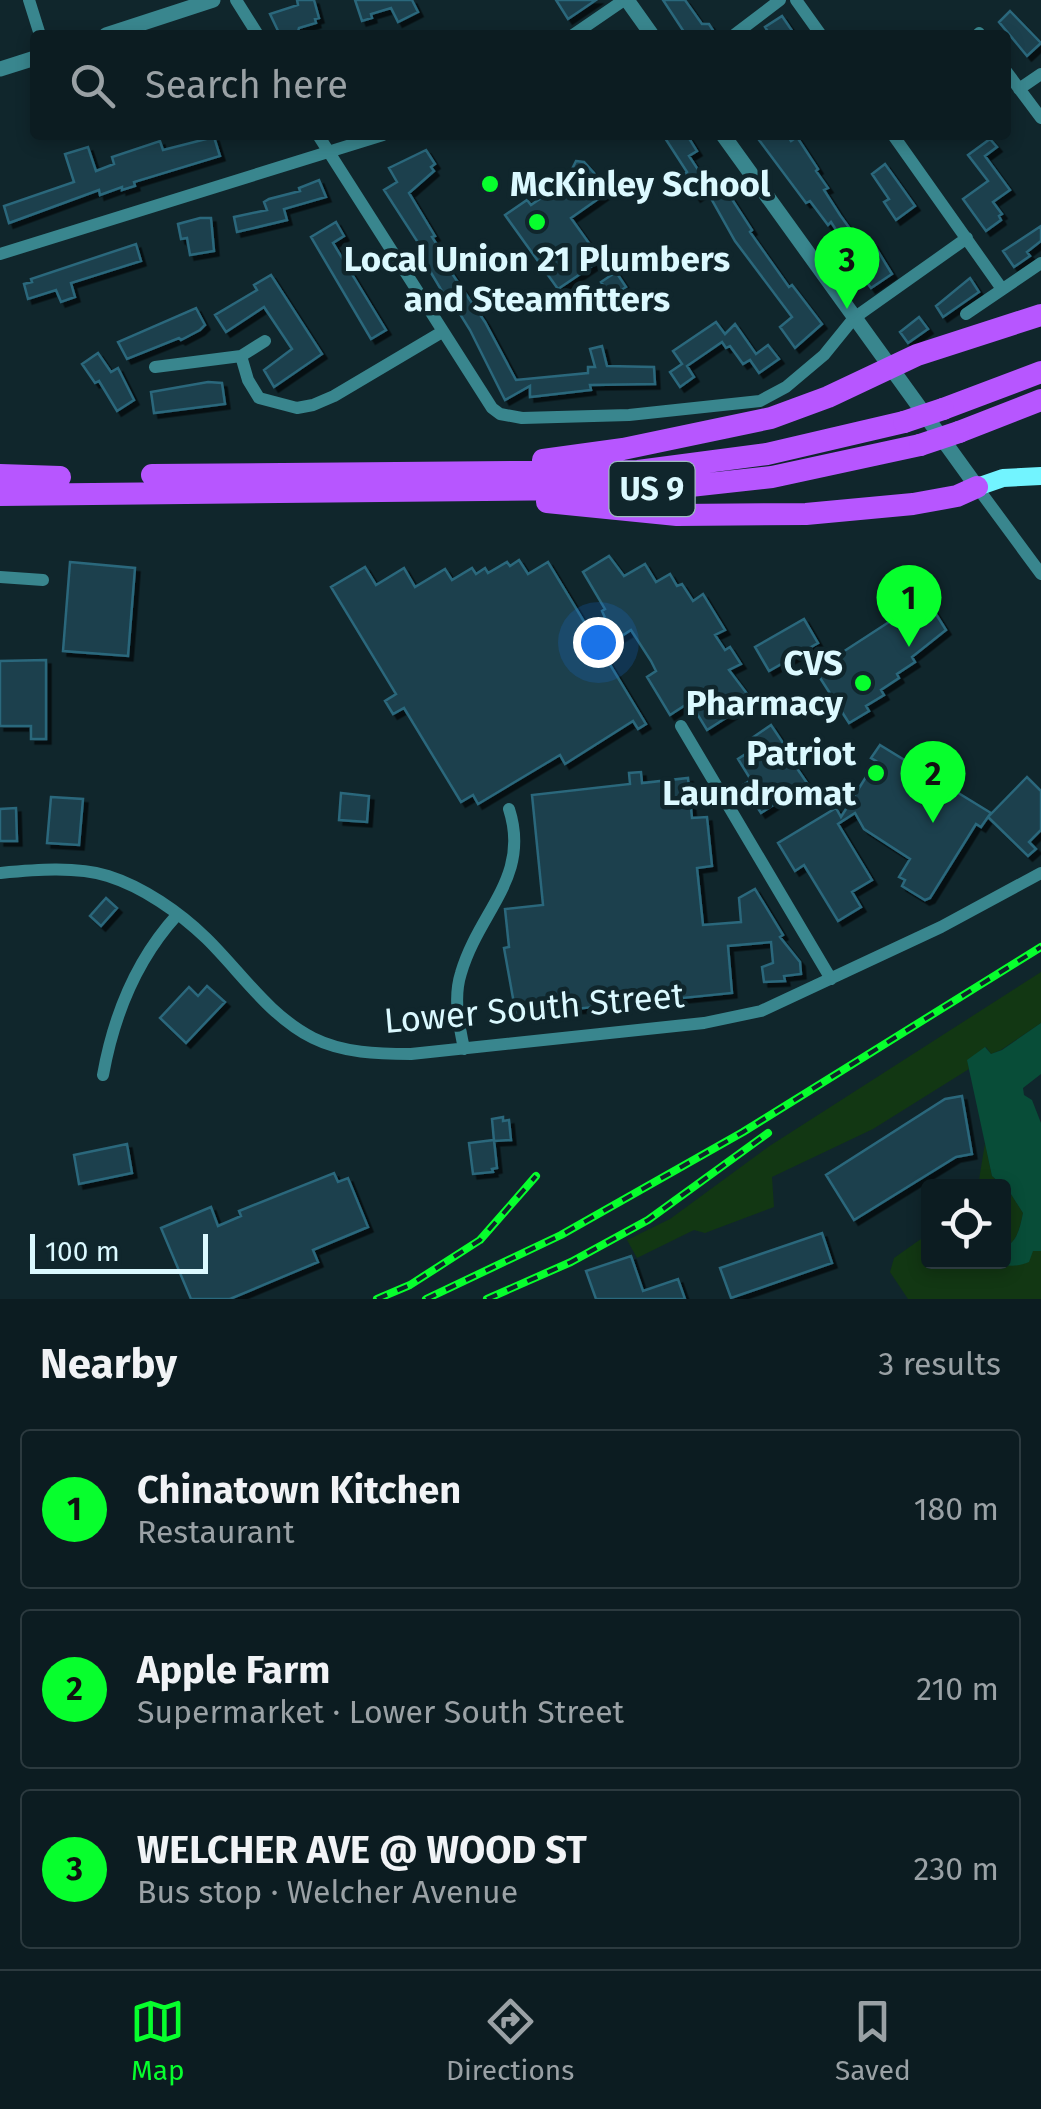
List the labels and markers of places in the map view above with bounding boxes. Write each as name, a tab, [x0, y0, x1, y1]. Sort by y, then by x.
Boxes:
place label: McKinley School	[510, 163, 771, 205]
marker: McKinley School	[479, 173, 501, 195]
marker: Local Union 21 Plumbers and Steamfitters	[526, 211, 548, 233]
pin: 3	[814, 226, 880, 309]
place label: Local Union 21 Plumbers and Steamfitters	[344, 238, 730, 320]
pin: 1	[876, 564, 942, 647]
place label: CVS Pharmacy	[686, 642, 844, 724]
marker: CVS Pharmacy	[852, 672, 874, 694]
place label: Patriot Laundromat	[662, 732, 856, 814]
pin: 2	[900, 740, 966, 823]
marker: Patriot Laundromat	[865, 762, 887, 784]

